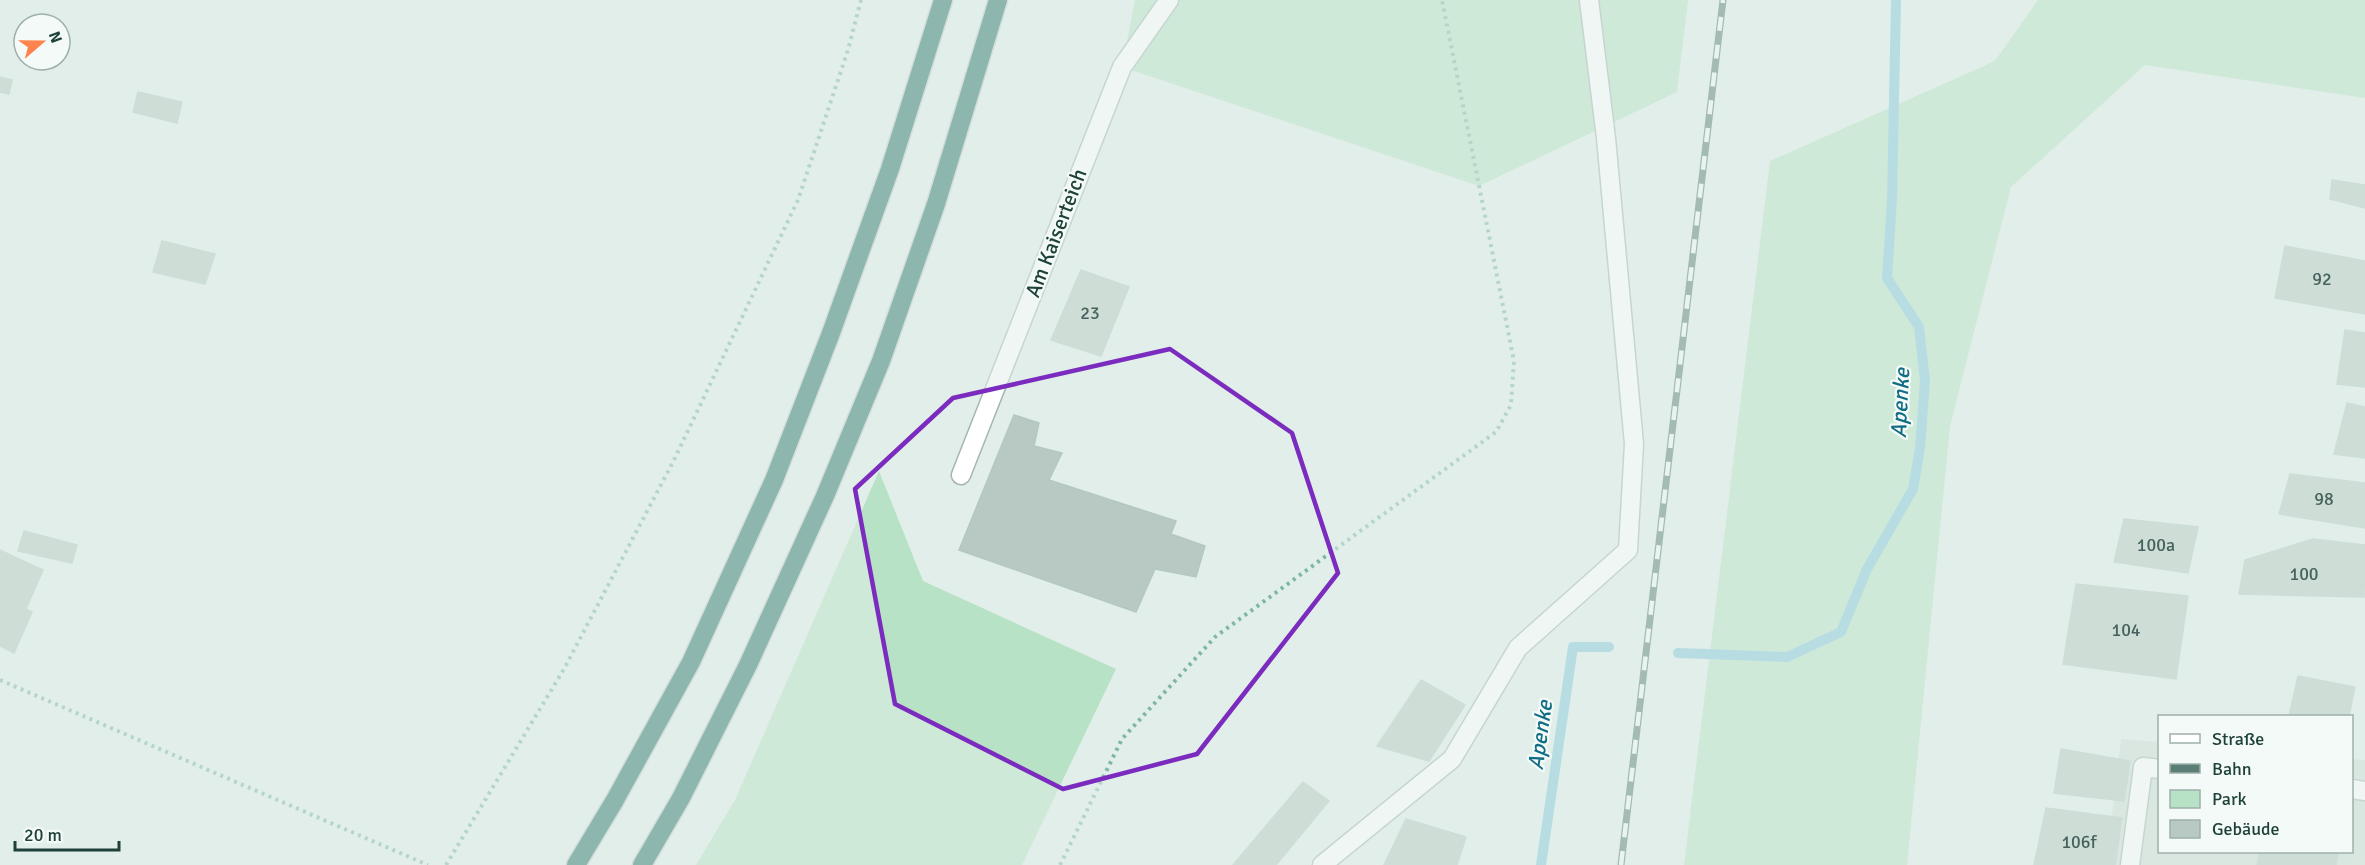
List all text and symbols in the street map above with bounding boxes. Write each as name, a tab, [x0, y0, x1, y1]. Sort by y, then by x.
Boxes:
north arrow	[12, 12, 72, 72]
text: N	[44, 29, 66, 46]
street label: Am Kaiserteich	[1020, 165, 1092, 301]
house number: 92	[2312, 268, 2332, 290]
house number: 23	[1080, 302, 1100, 324]
water label: Apenke	[1885, 366, 1915, 439]
house number: 98	[2314, 488, 2334, 510]
house number: 100a	[2137, 534, 2175, 556]
house number: 100	[2289, 563, 2319, 585]
house number: 104	[2111, 619, 2141, 641]
water label: Apenke	[1522, 698, 1558, 771]
legend	[2158, 715, 2353, 853]
text: Straße	[2212, 728, 2264, 750]
text: Bahn	[2212, 758, 2252, 780]
text: Park	[2212, 788, 2247, 810]
scale bar	[15, 814, 118, 852]
text: Gebäude	[2212, 818, 2280, 840]
text: 20 m	[24, 824, 62, 846]
house number: 106f	[2061, 831, 2098, 853]

